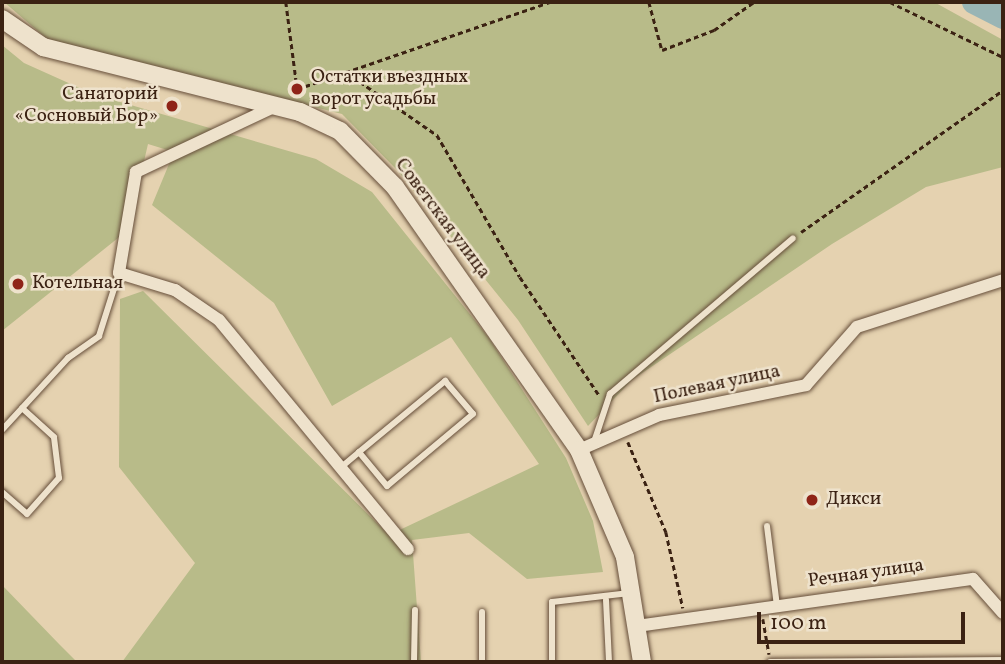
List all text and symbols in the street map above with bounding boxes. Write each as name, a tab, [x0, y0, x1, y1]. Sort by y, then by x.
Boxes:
place label: Остатки въездных ворот усадьбы	[311, 67, 468, 111]
marker: Остатки въездных ворот усадьбы	[289, 81, 305, 97]
place label: Санаторий «Сосновый Бор»	[15, 84, 158, 128]
marker: Санаторий «Сосновый Бор»	[164, 98, 180, 114]
street label: Советская улица	[389, 154, 495, 284]
place label: Котельная	[32, 273, 123, 295]
marker: Котельная	[10, 276, 26, 292]
street label: Полевая улица	[651, 360, 783, 410]
place label: Дикси	[826, 489, 881, 511]
marker: Дикси	[804, 492, 820, 508]
street label: Речная улица	[806, 555, 926, 593]
scale bar	[760, 598, 968, 642]
text: 100 m	[770, 609, 827, 638]

